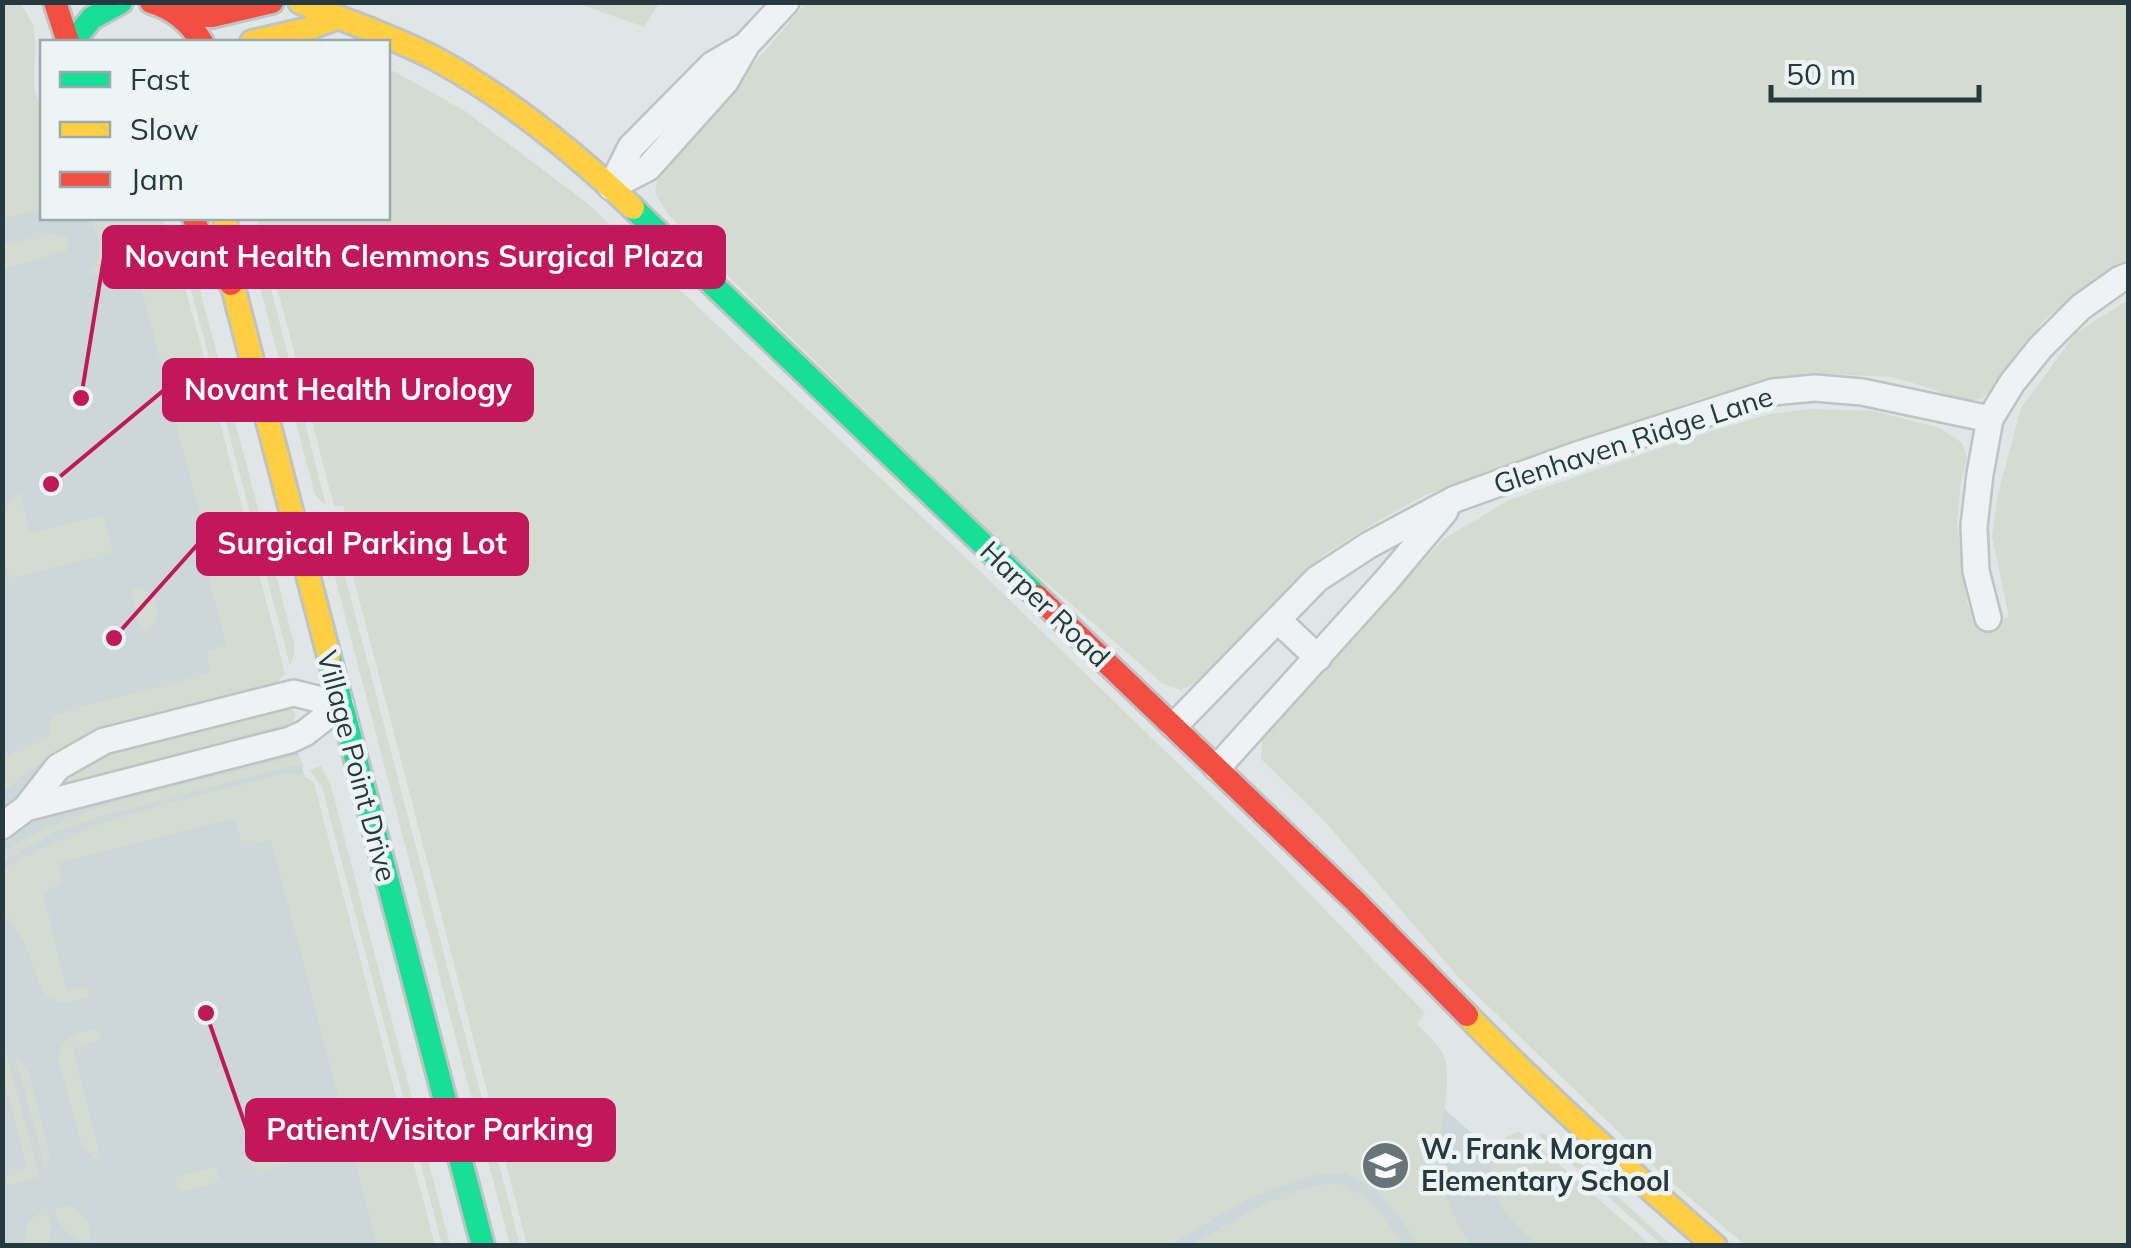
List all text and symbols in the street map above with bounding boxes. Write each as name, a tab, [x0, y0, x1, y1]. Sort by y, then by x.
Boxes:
legend	[40, 40, 390, 220]
scale bar	[1771, 40, 1978, 102]
text: 50 m	[1786, 55, 1856, 93]
text: Fast	[130, 60, 190, 98]
text: Slow	[130, 110, 199, 148]
text: Jam	[130, 160, 184, 198]
callout: Novant Health Clemmons Surgical Plaza	[104, 227, 724, 287]
text: Novant Health Clemmons Surgical Plaza	[124, 237, 704, 275]
callout: Novant Health Urology	[164, 360, 532, 420]
text: Novant Health Urology	[184, 370, 513, 408]
street label: Glenhaven Ridge Lane	[1489, 378, 1777, 501]
callout: Surgical Parking Lot	[198, 514, 527, 574]
text: Surgical Parking Lot	[217, 524, 507, 562]
street label: Harper Road	[973, 533, 1117, 674]
street label: Village Point Drive	[310, 647, 405, 885]
callout: Patient/Visitor Parking	[247, 1100, 614, 1160]
text: Patient/Visitor Parking	[266, 1110, 594, 1148]
place label: W. Frank Morgan Elementary School	[1421, 1131, 1670, 1198]
school or university icon: W. Frank Morgan Elementary School	[1360, 1139, 1412, 1191]

